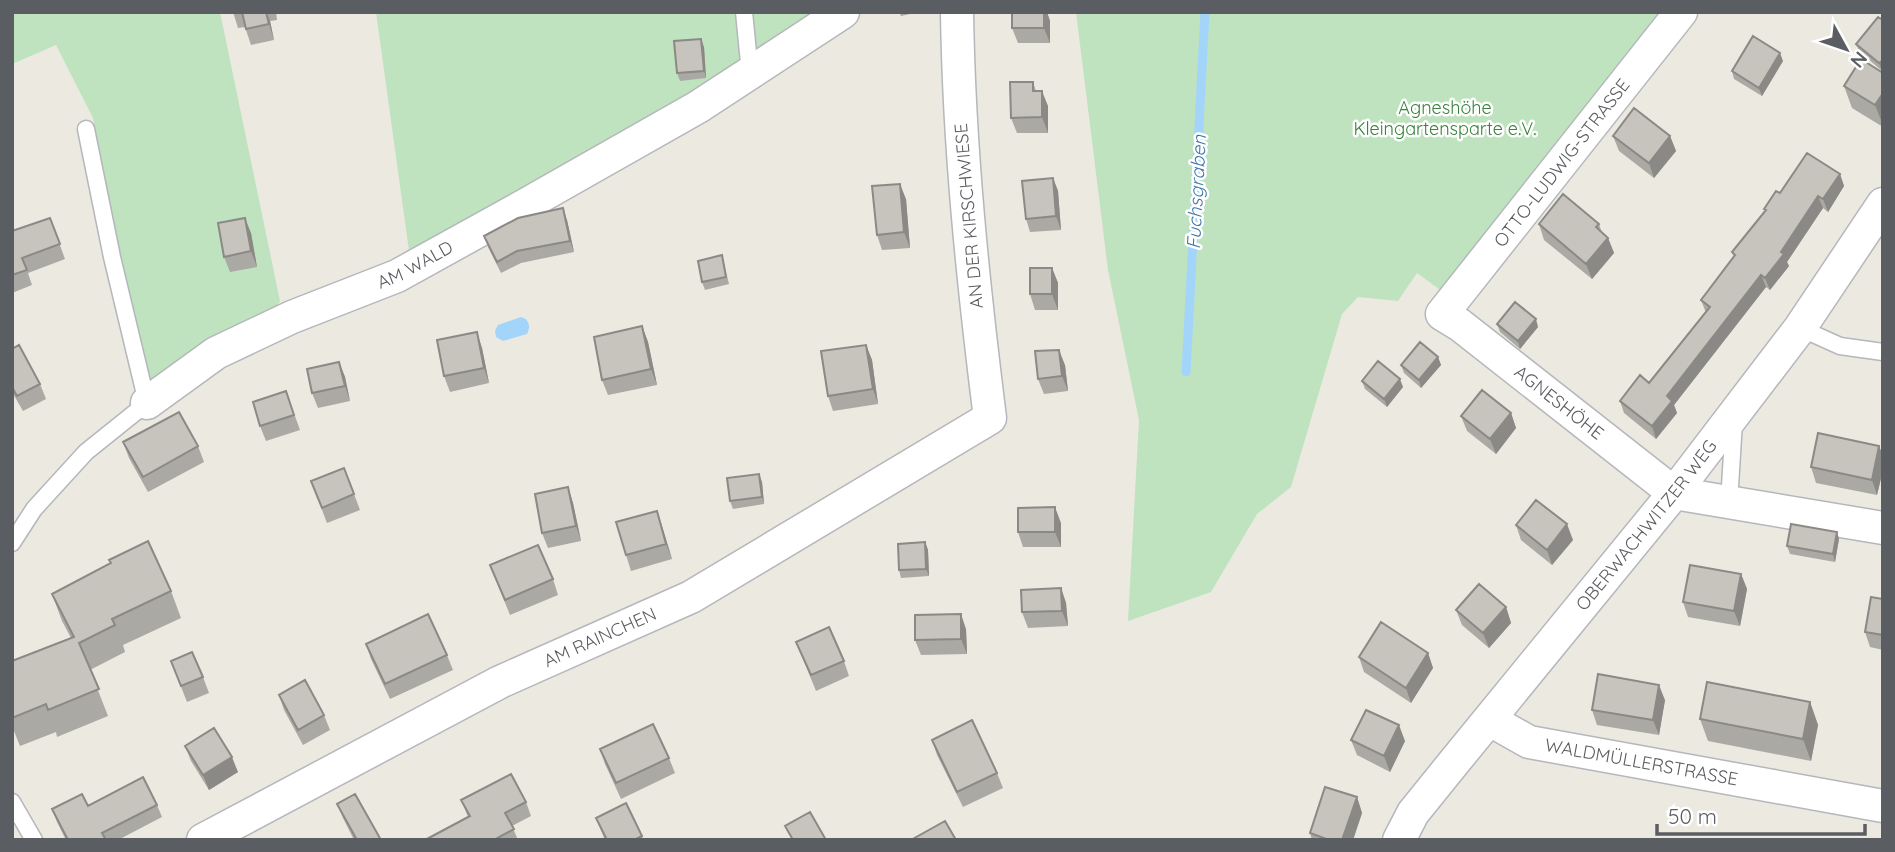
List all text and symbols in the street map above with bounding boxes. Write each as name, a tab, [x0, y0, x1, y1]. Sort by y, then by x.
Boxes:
north arrow	[1811, 14, 1881, 84]
text: N	[1845, 47, 1873, 73]
street label: OTTO-LUDWIG-STRASSE	[1489, 74, 1635, 252]
park label: Agneshöhe Kleingartensparte e.V.	[1353, 96, 1537, 140]
street label: AN DER KIRSCHWIESE	[949, 122, 988, 310]
water label: Fuchsgraben	[1181, 133, 1211, 250]
street label: AM WALD	[374, 235, 457, 294]
street label: AGNESHÖHE	[1510, 360, 1609, 445]
street label: OBERWACHWITZER WEG	[1571, 435, 1722, 615]
street label: AM RAINCHEN	[540, 602, 660, 672]
street label: WALDMÜLLERSTRASSE	[1543, 733, 1740, 791]
scale bar	[1657, 792, 1865, 836]
text: 50 m	[1668, 803, 1717, 829]

